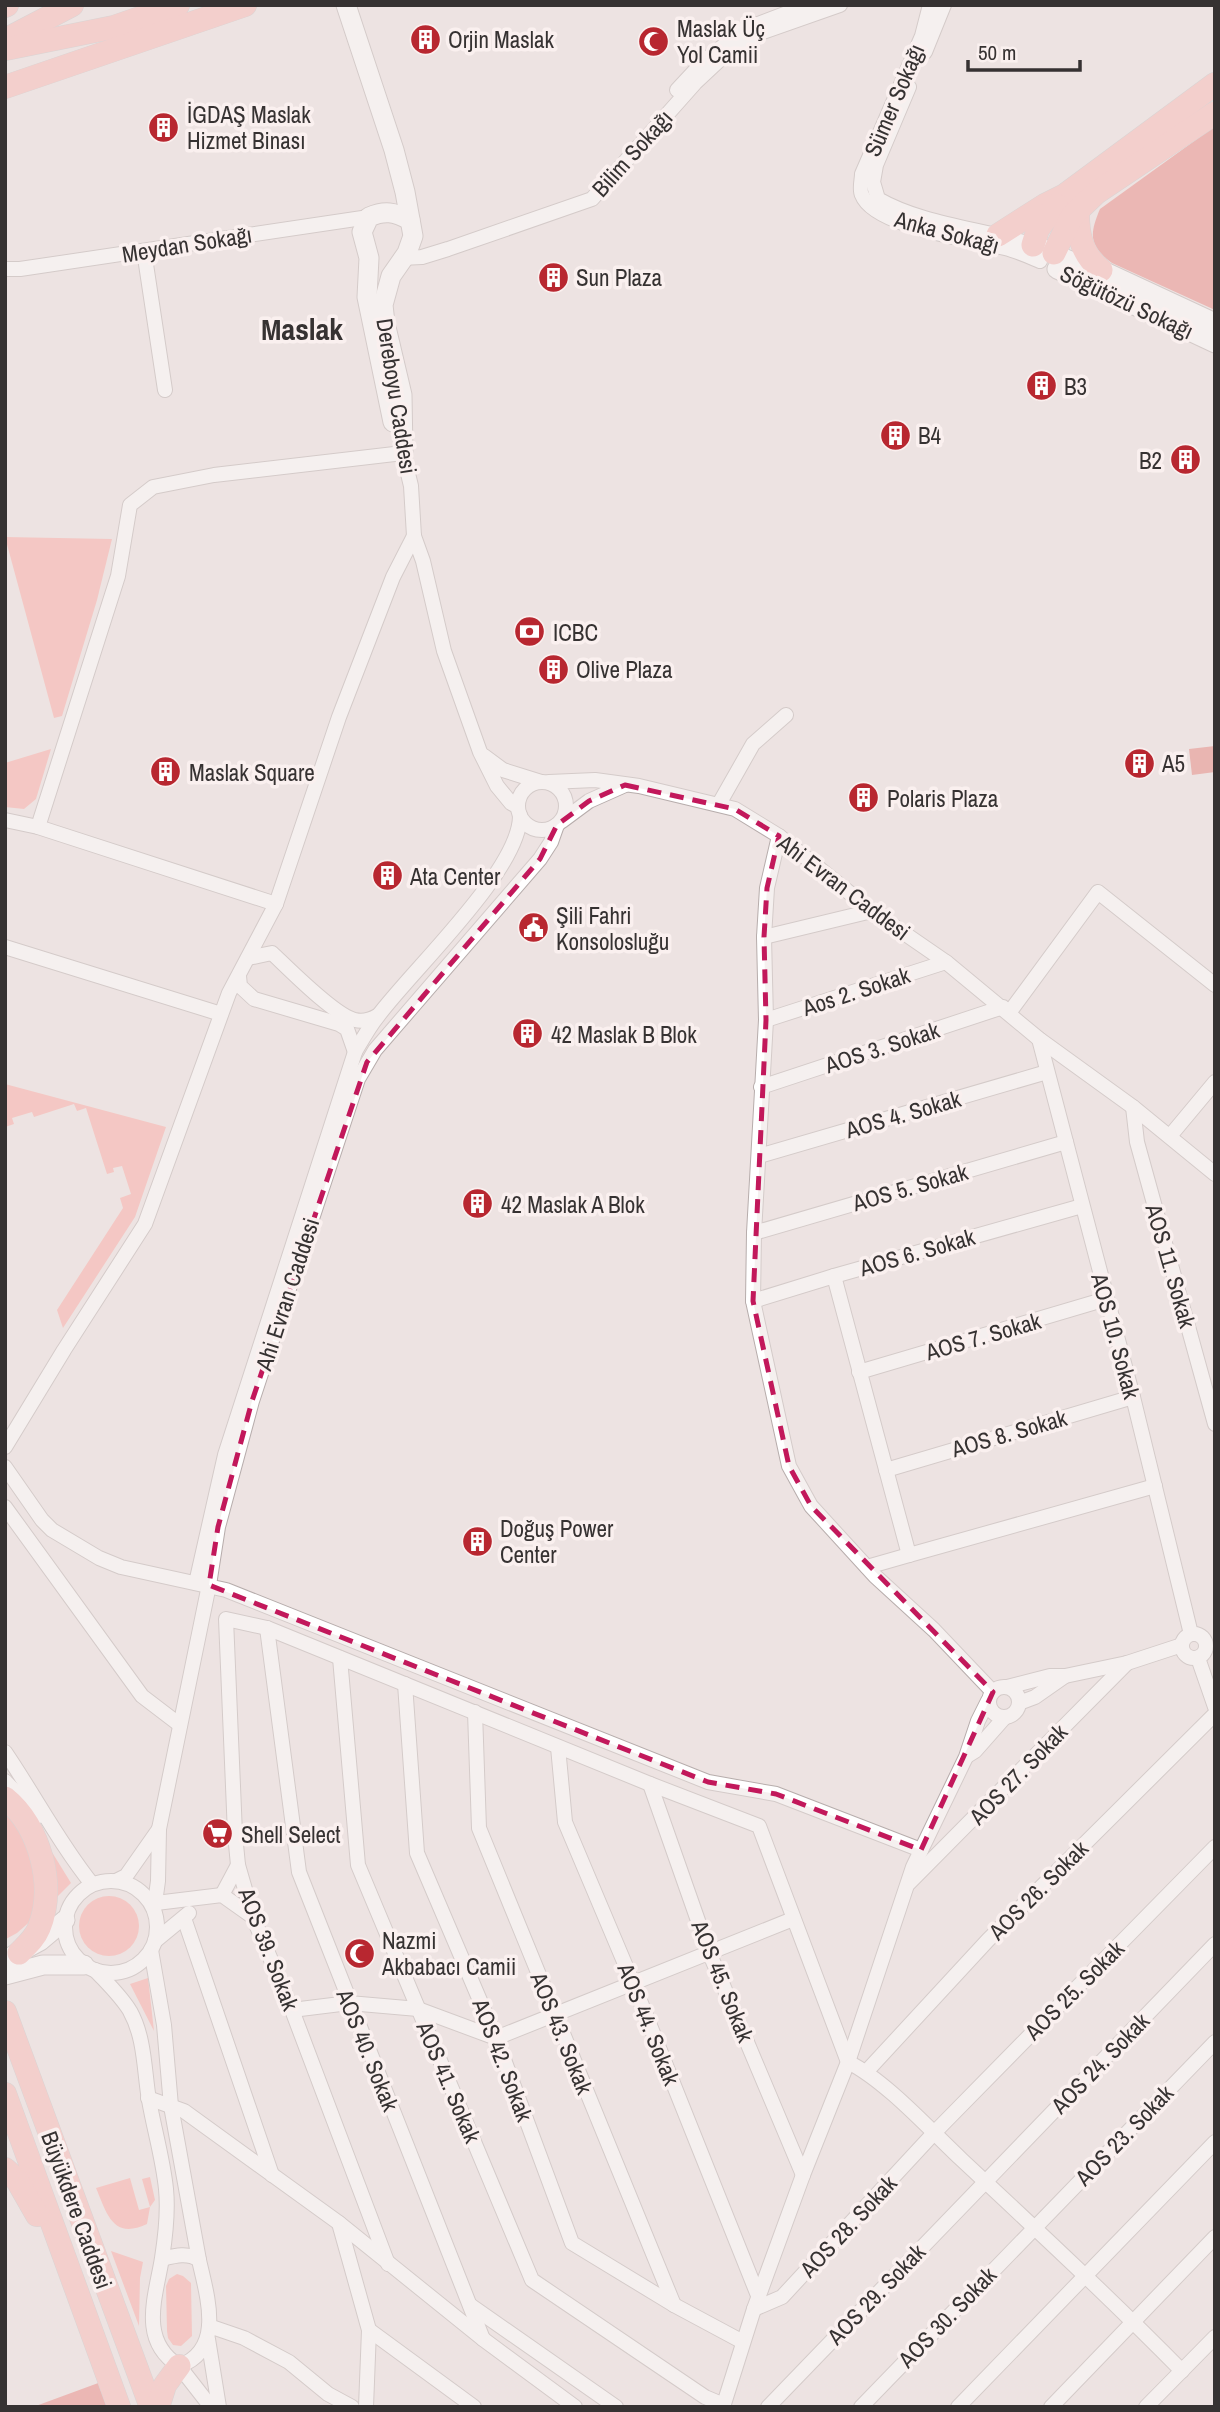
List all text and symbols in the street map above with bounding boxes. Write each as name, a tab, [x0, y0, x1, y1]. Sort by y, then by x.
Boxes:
place label: Maslak Üç Yol Camii	[677, 13, 765, 70]
building icon: Orjin Maslak	[408, 22, 442, 56]
place label: Orjin Maslak	[448, 24, 554, 55]
mosque icon: Maslak Üç Yol Camii	[637, 24, 671, 58]
scale bar	[968, 28, 1080, 72]
text: 50 m	[978, 38, 1016, 67]
street label: Sümer Sokağı	[856, 39, 932, 161]
place label: İGDAŞ Maslak Hizmet Binası	[187, 99, 311, 156]
street label: Bilim Sokağı	[585, 103, 679, 203]
building icon: İGDAŞ Maslak Hizmet Binası	[147, 110, 181, 144]
street label: Anka Sokağı	[890, 203, 1003, 261]
street label: Meydan Sokağı	[120, 218, 254, 270]
street label: Söğütözü Sokağı	[1055, 258, 1199, 346]
building icon: Sun Plaza	[536, 260, 570, 294]
place label: Sun Plaza	[576, 262, 662, 293]
district label: Maslak	[261, 309, 343, 349]
street label: Dereboyu Caddesi	[369, 316, 425, 476]
building icon: B3	[1024, 369, 1058, 403]
place label: B3	[1064, 371, 1087, 402]
building icon: B4	[878, 418, 912, 452]
place label: B4	[918, 420, 942, 451]
building icon: B2	[1168, 443, 1202, 477]
place label: B2	[1139, 445, 1162, 476]
bank icon: ICBC	[513, 615, 547, 649]
place label: ICBC	[553, 617, 598, 648]
building icon: Olive Plaza	[536, 652, 570, 686]
place label: Olive Plaza	[576, 654, 673, 685]
building icon: A5	[1122, 746, 1156, 780]
place label: A5	[1161, 748, 1185, 779]
building icon: Maslak Square	[149, 755, 183, 789]
place label: Maslak Square	[189, 757, 315, 788]
building icon: Polaris Plaza	[847, 781, 881, 815]
place label: Polaris Plaza	[887, 783, 999, 814]
street label: Ahi Evran Caddesi	[771, 826, 917, 947]
building icon: Ata Center	[370, 859, 404, 893]
place label: Ata Center	[409, 861, 501, 892]
place label: Şili Fahri Konsolosluğu	[556, 900, 669, 957]
public building icon: Şili Fahri Konsolosluğu	[516, 911, 550, 945]
street label: Aos 2. Sokak	[797, 959, 914, 1023]
street label: AOS 3. Sokak	[820, 1014, 944, 1080]
building icon: 42 Maslak B Blok	[511, 1017, 545, 1051]
place label: 42 Maslak B Blok	[551, 1019, 697, 1050]
street label: AOS 4. Sokak	[841, 1083, 965, 1146]
street label: AOS 5. Sokak	[848, 1156, 972, 1219]
building icon: 42 Maslak A Blok	[461, 1187, 495, 1221]
place label: 42 Maslak A Blok	[501, 1189, 645, 1220]
street label: AOS 11. Sokak	[1138, 1199, 1204, 1332]
street label: Ahi Evran Caddesi	[247, 1214, 326, 1375]
street label: AOS 6. Sokak	[855, 1221, 979, 1284]
street label: AOS 10. Sokak	[1084, 1269, 1148, 1403]
street label: AOS 7. Sokak	[921, 1305, 1045, 1368]
street label: AOS 8. Sokak	[947, 1402, 1071, 1465]
place label: Doğuş Power Center	[500, 1513, 614, 1570]
building icon: Doğuş Power Center	[460, 1524, 494, 1558]
street label: AOS 27. Sokak	[961, 1716, 1074, 1832]
supermarket icon: Shell Select	[201, 1817, 235, 1851]
place label: Shell Select	[241, 1819, 341, 1850]
street label: AOS 26. Sokak	[981, 1833, 1095, 1947]
street label: AOS 39. Sokak	[231, 1882, 307, 2015]
street label: AOS 45. Sokak	[684, 1914, 762, 2047]
place label: Nazmi Akbabacı Camii	[381, 1925, 516, 1982]
street label: AOS 25. Sokak	[1017, 1933, 1131, 2047]
mosque icon: Nazmi Akbabacı Camii	[342, 1936, 376, 1970]
street label: AOS 44. Sokak	[610, 1957, 688, 2090]
street label: AOS 43. Sokak	[523, 1966, 601, 2099]
street label: AOS 40. Sokak	[329, 1983, 407, 2116]
street label: AOS 42. Sokak	[465, 1993, 541, 2126]
street label: AOS 24. Sokak	[1043, 2005, 1156, 2121]
street label: AOS 41. Sokak	[409, 2016, 489, 2148]
street label: AOS 23. Sokak	[1067, 2077, 1180, 2193]
street label: Büyükdere Caddesi	[34, 2127, 120, 2293]
street label: AOS 28. Sokak	[792, 2168, 904, 2284]
street label: AOS 29. Sokak	[819, 2236, 932, 2352]
street label: AOS 30. Sokak	[890, 2259, 1003, 2375]

